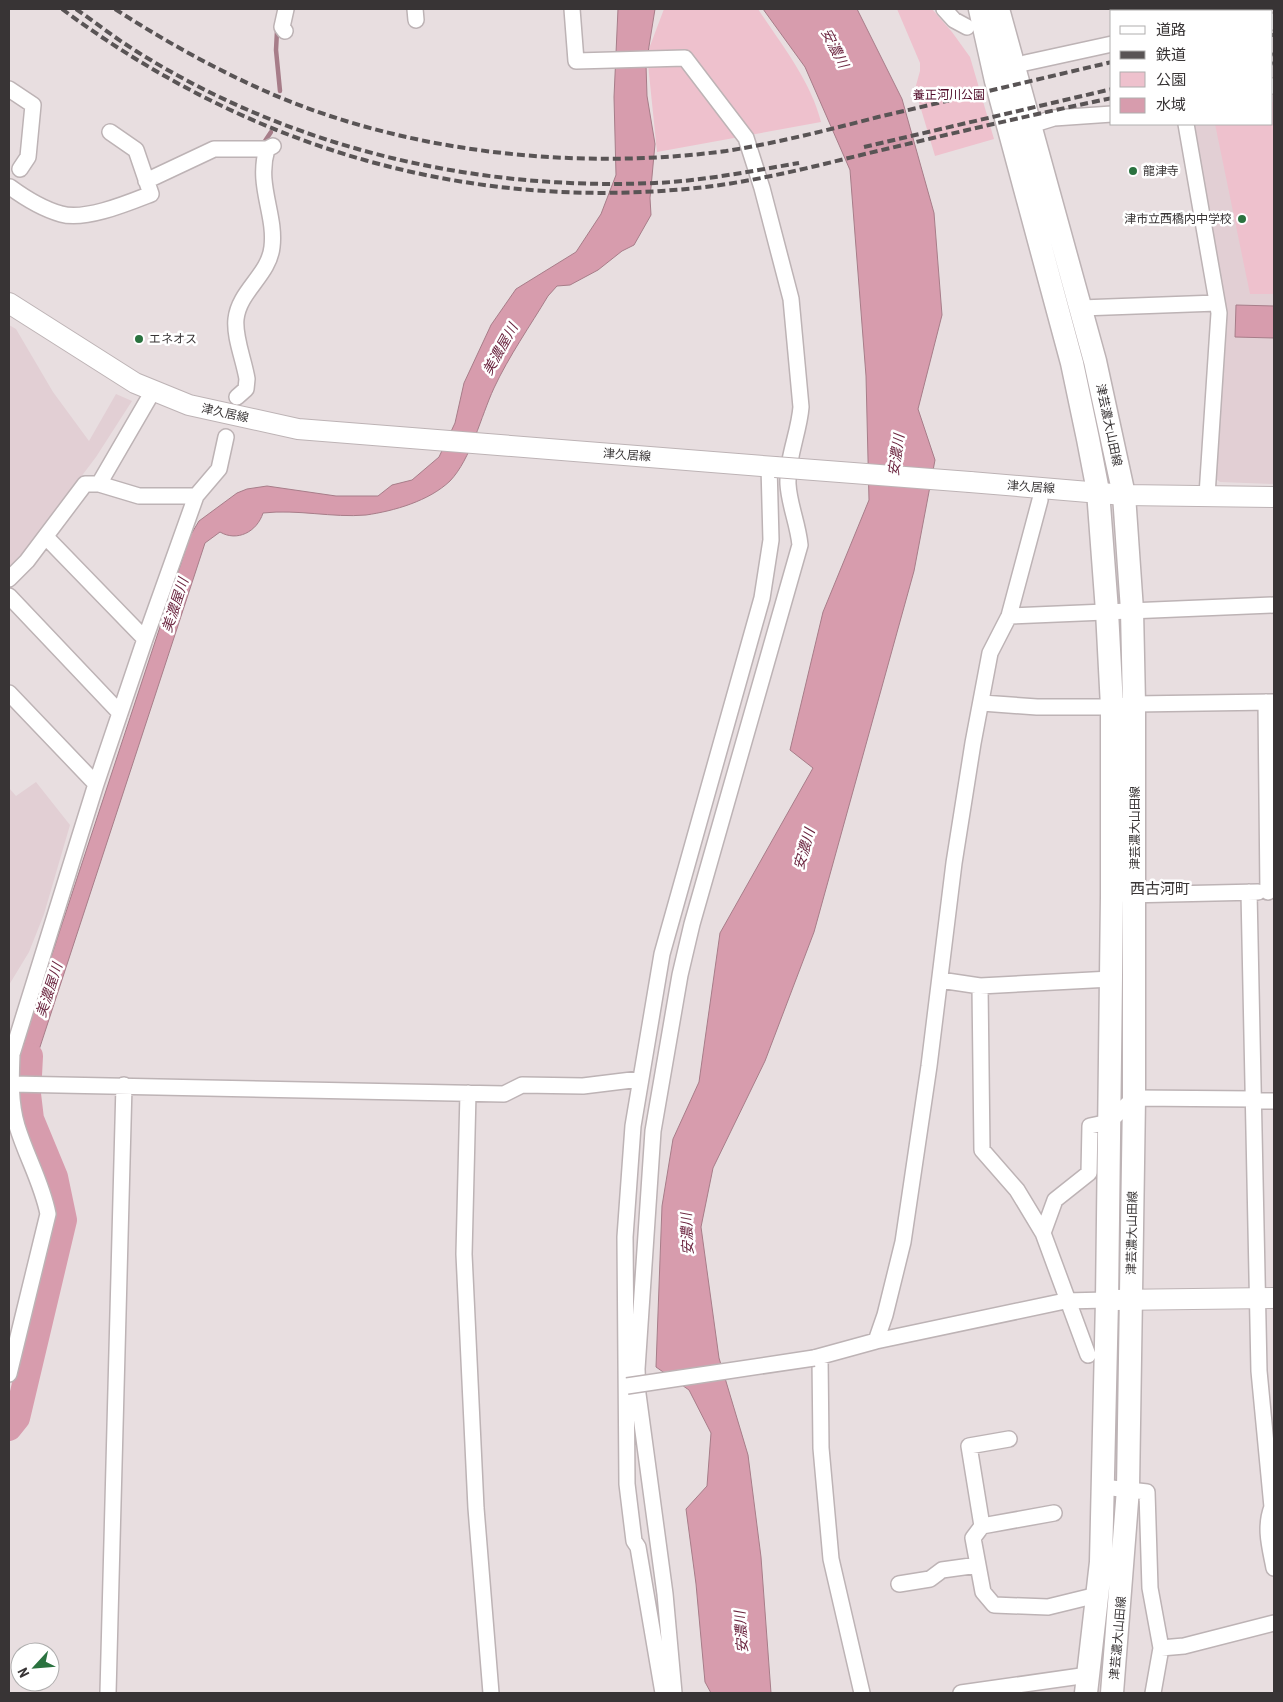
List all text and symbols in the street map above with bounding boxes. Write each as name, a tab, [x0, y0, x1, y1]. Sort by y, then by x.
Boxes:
legend	[1110, 10, 1273, 125]
text: 道路	[1156, 21, 1186, 39]
water label: 安濃川	[818, 26, 853, 72]
text: 鉄道	[1156, 46, 1186, 64]
text: 公園	[1156, 71, 1186, 89]
park label: 養正河川公園	[913, 88, 985, 102]
text: 水域	[1156, 96, 1186, 114]
place label: 龍津寺	[1143, 164, 1179, 178]
marker: 龍津寺	[1127, 165, 1139, 177]
place label: 津市立西橋内中学校	[1124, 212, 1232, 226]
marker: 津市立西橋内中学校	[1236, 213, 1248, 225]
water label: 美濃屋川	[479, 319, 522, 377]
place label: エネオス	[149, 332, 197, 346]
marker: エネオス	[133, 333, 145, 345]
street label: 津芸濃大山田線	[1093, 382, 1125, 468]
street label: 津久居線	[200, 401, 250, 425]
water label: 安濃川	[885, 431, 907, 477]
street label: 津久居線	[603, 446, 651, 464]
street label: 津久居線	[1007, 478, 1055, 496]
water label: 美濃屋川	[159, 574, 192, 634]
street label: 津芸濃大山田線	[1128, 786, 1142, 870]
water label: 安濃川	[791, 825, 818, 871]
district label: 西古河町	[1130, 880, 1190, 898]
water label: 美濃屋川	[33, 959, 66, 1019]
street label: 津芸濃大山田線	[1124, 1191, 1140, 1275]
water label: 安濃川	[678, 1211, 696, 1255]
street label: 津芸濃大山田線	[1107, 1596, 1129, 1680]
water label: 安濃川	[731, 1608, 750, 1654]
north arrow	[10, 1642, 60, 1692]
text: N	[14, 1665, 32, 1680]

